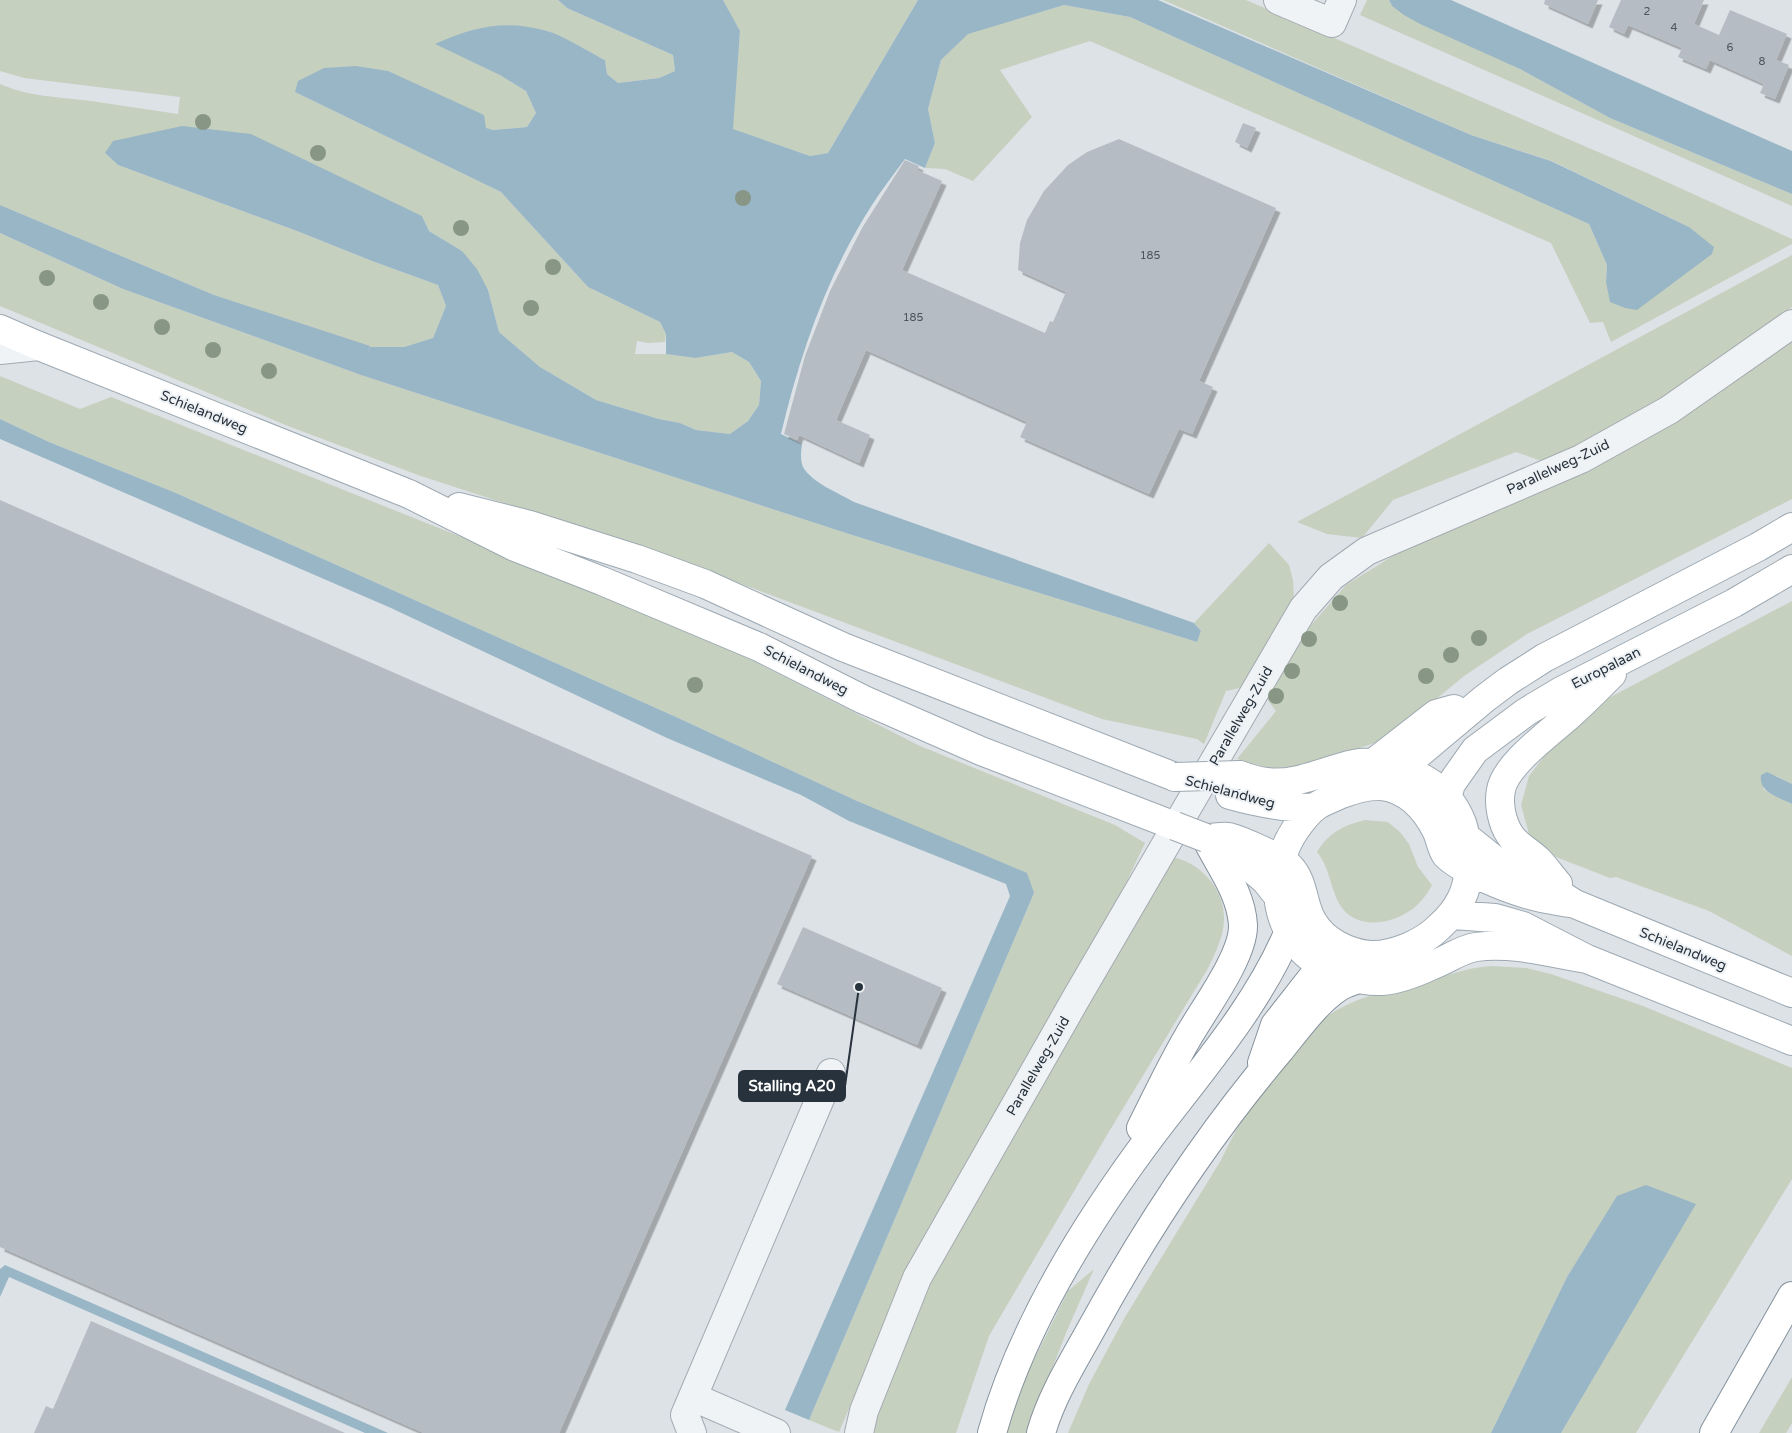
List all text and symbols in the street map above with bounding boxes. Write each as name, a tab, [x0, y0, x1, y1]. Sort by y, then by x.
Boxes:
house number: 2	[1644, 5, 1651, 18]
house number: 4	[1671, 21, 1678, 34]
house number: 6	[1727, 41, 1734, 54]
house number: 8	[1759, 55, 1766, 68]
house number: 185	[1140, 249, 1160, 262]
house number: 185	[903, 311, 923, 324]
street label: Schielandweg	[158, 387, 250, 437]
street label: Parallelweg-Zuid	[1504, 436, 1612, 498]
street label: Schielandweg	[761, 641, 851, 699]
street label: Europalaan	[1569, 643, 1643, 693]
street label: Parallelweg-Zuid	[1206, 663, 1276, 769]
street label: Schielandweg	[1183, 772, 1277, 812]
street label: Schielandweg	[1637, 924, 1729, 974]
street label: Parallelweg-Zuid	[1003, 1013, 1073, 1119]
callout: Stalling A20	[739, 1071, 845, 1101]
text: Stalling A20	[749, 1077, 836, 1096]

